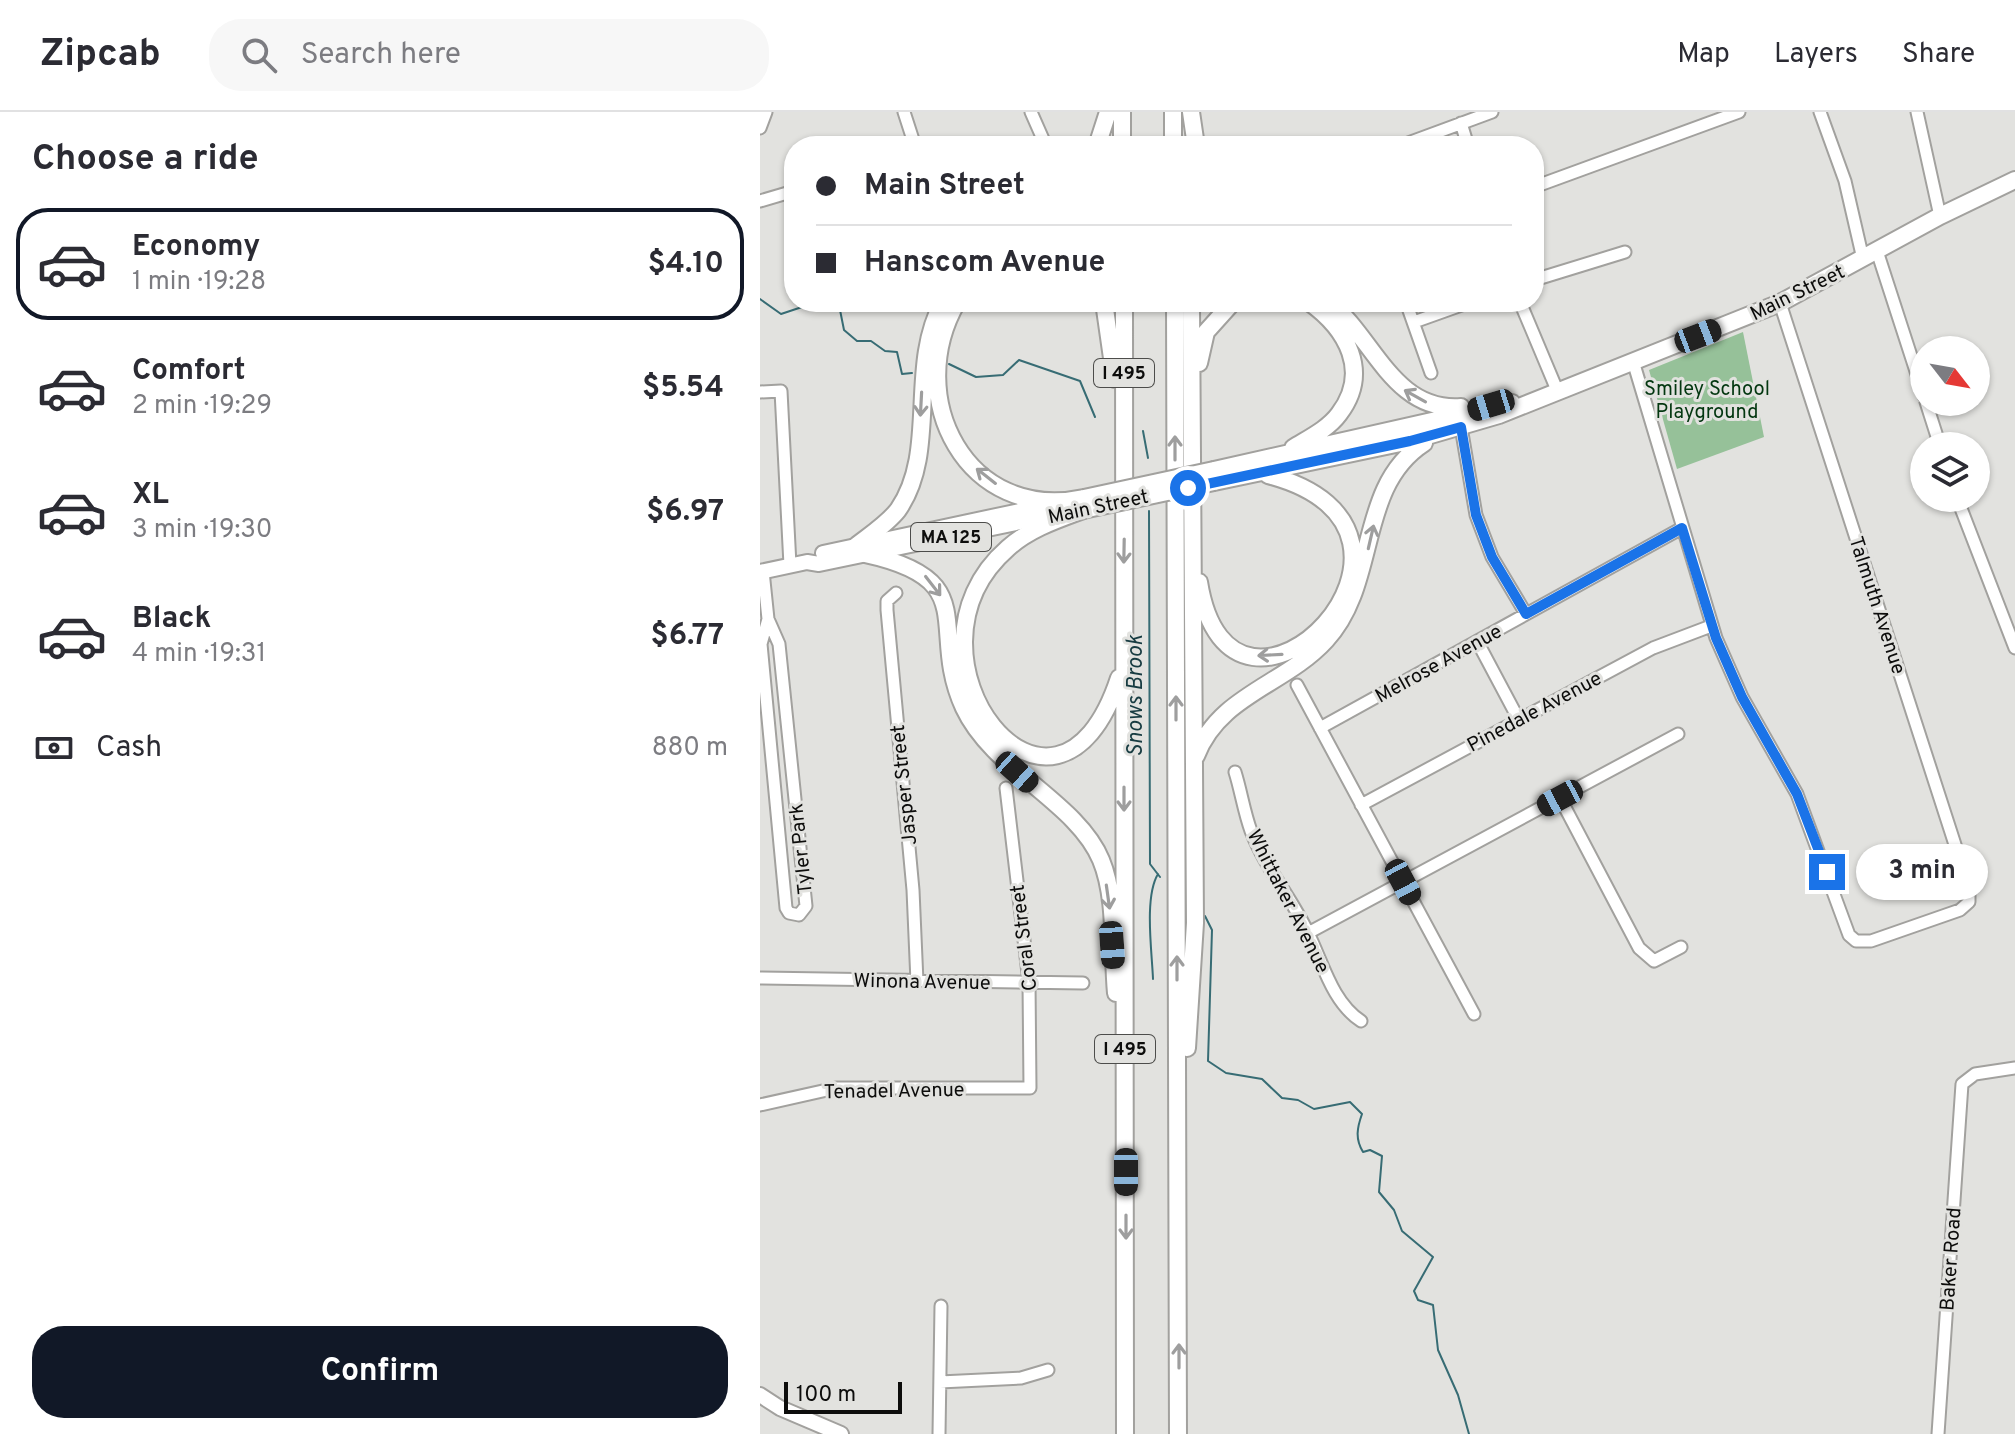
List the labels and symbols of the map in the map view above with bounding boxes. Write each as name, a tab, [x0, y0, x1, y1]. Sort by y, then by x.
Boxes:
street label: Main Street	[1746, 260, 1849, 328]
car	[1671, 316, 1725, 356]
north arrow	[1910, 336, 1990, 416]
road number: I 495	[1094, 359, 1154, 387]
park label: Smiley School Playground	[1644, 377, 1770, 426]
one-way arrow	[1404, 387, 1428, 403]
car	[1465, 387, 1517, 423]
one-way arrow	[913, 390, 928, 417]
one-way arrow	[1167, 435, 1183, 462]
one-way arrow	[976, 467, 997, 485]
route start	[1170, 470, 1206, 506]
street label: Main Street	[1046, 485, 1151, 531]
road number: MA 125	[911, 523, 991, 551]
one-way arrow	[1364, 525, 1379, 550]
street label: Talmuth Avenue	[1842, 533, 1911, 678]
one-way arrow	[1116, 537, 1132, 564]
one-way arrow	[924, 575, 941, 596]
street label: Melrose Avenue	[1371, 619, 1507, 710]
water label: Snows Brook	[1123, 634, 1150, 757]
one-way arrow	[1257, 648, 1284, 663]
street label: Pinedale Avenue	[1463, 666, 1607, 759]
one-way arrow	[1168, 695, 1184, 722]
street label: Jasper Street	[886, 723, 924, 846]
car	[991, 747, 1043, 797]
car	[1533, 776, 1587, 820]
one-way arrow	[1116, 785, 1132, 812]
street label: Tyler Park	[784, 802, 820, 896]
street label: Whittaker Avenue	[1240, 826, 1335, 978]
callout: 3 min	[1855, 844, 1987, 900]
route end	[1809, 854, 1845, 890]
car	[1381, 855, 1425, 909]
street label: Coral Street	[1006, 883, 1044, 992]
one-way arrow	[1101, 883, 1116, 909]
car	[1098, 920, 1126, 970]
one-way arrow	[1169, 955, 1185, 982]
street label: Winona Avenue	[853, 969, 991, 997]
road number: I 495	[1095, 1035, 1155, 1063]
street label: Tenadel Avenue	[823, 1078, 965, 1106]
car	[1114, 1148, 1138, 1196]
street label: Baker Road	[1935, 1207, 1969, 1312]
one-way arrow	[1118, 1213, 1134, 1240]
one-way arrow	[1171, 1343, 1187, 1370]
scale bar	[784, 1378, 902, 1414]

